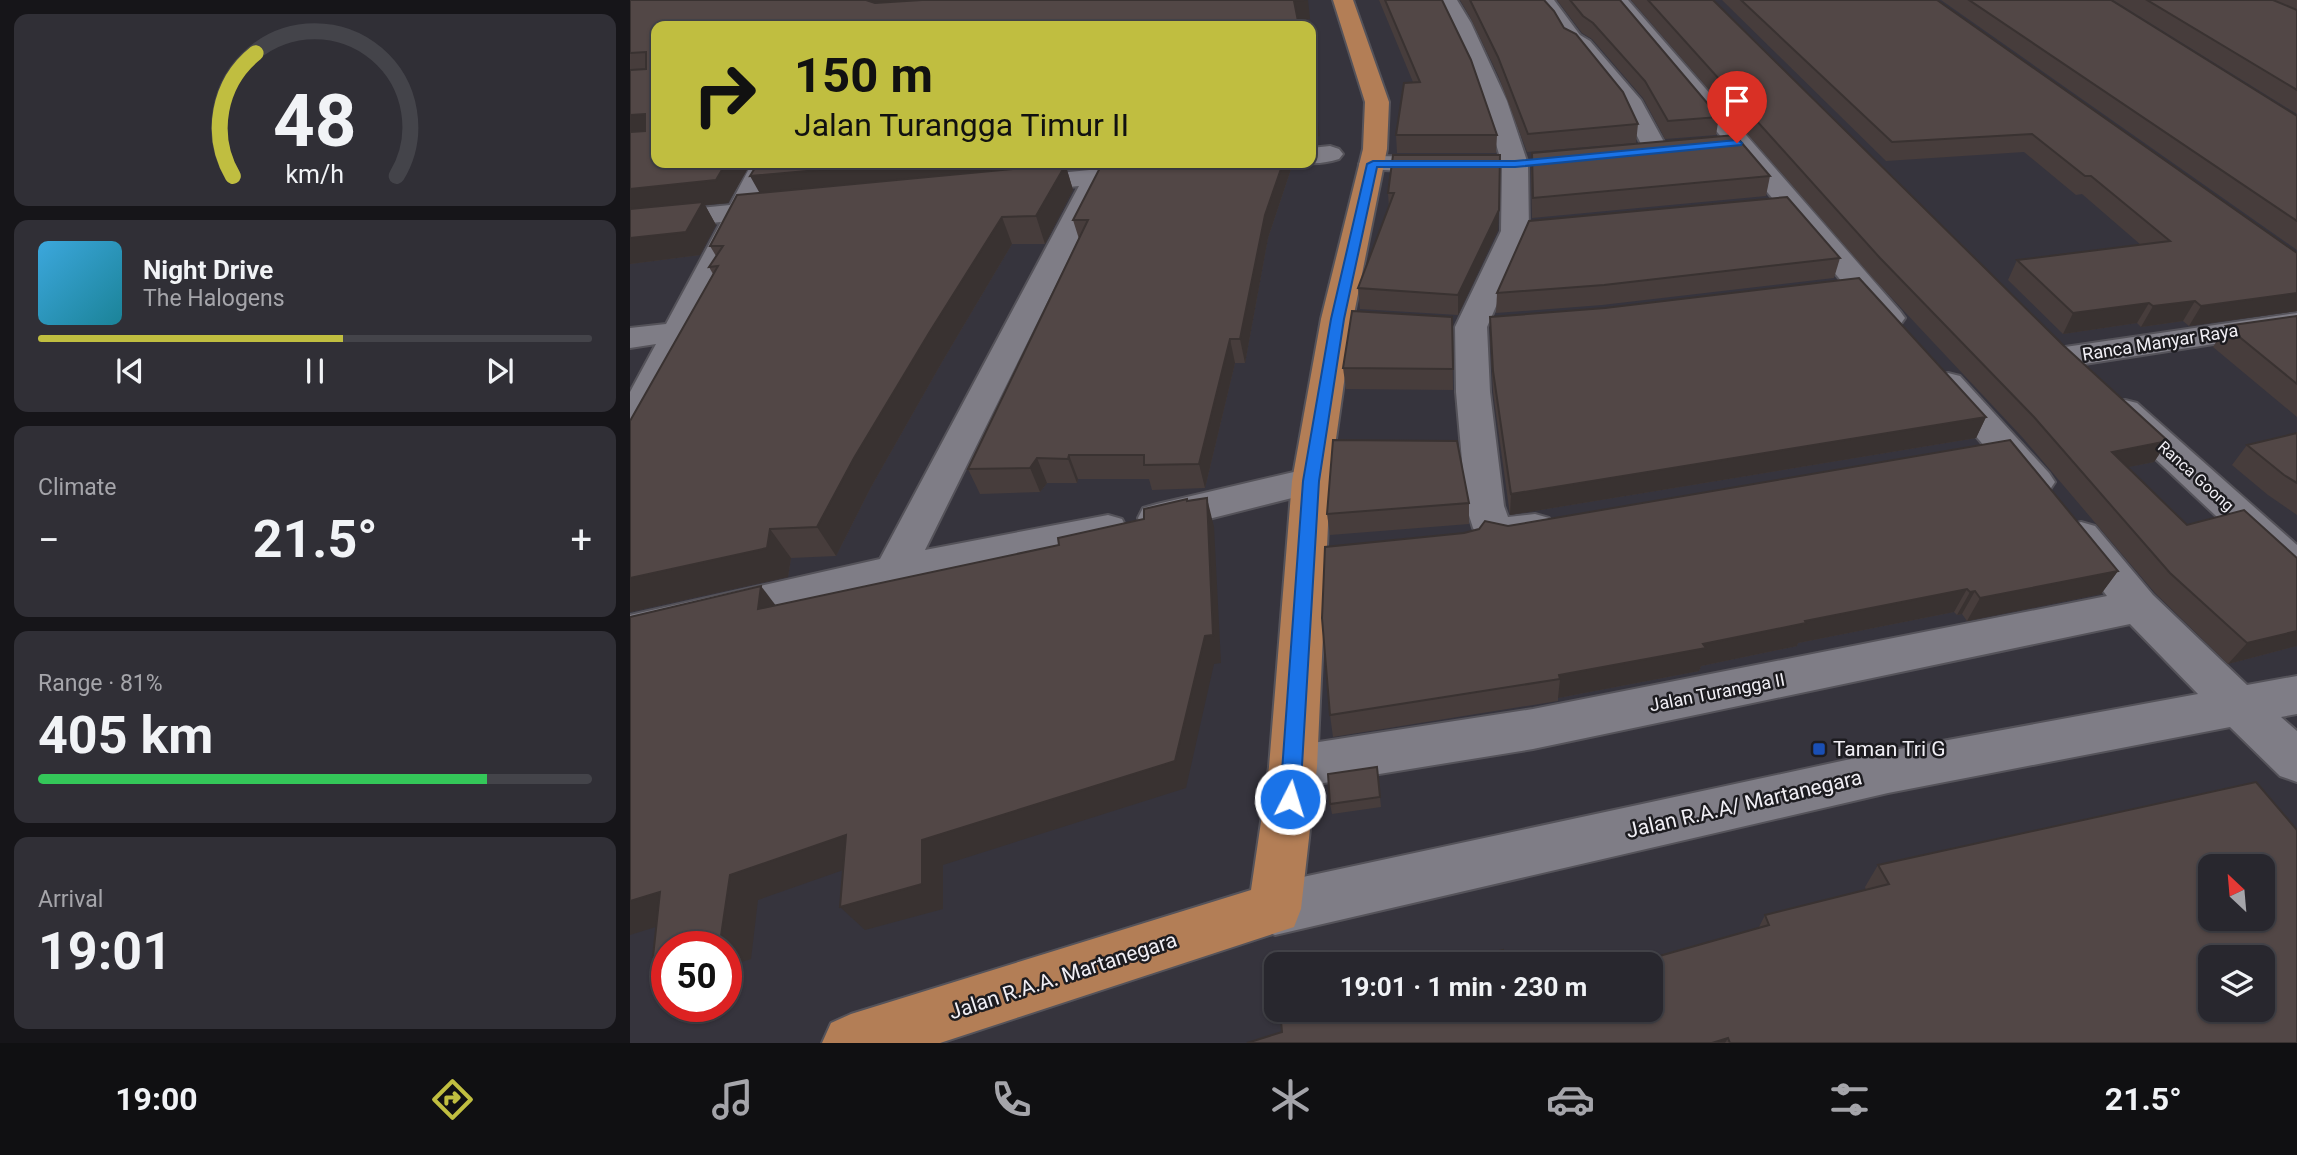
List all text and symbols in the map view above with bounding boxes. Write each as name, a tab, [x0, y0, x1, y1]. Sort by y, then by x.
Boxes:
text: 150 m	[794, 47, 933, 104]
icon: right	[679, 49, 770, 140]
pin	[1707, 71, 1767, 143]
text: 48	[273, 78, 357, 164]
icon: arrive	[1718, 82, 1756, 120]
text: Jalan Turangga Timur II	[794, 106, 1129, 144]
text: km/h	[286, 160, 344, 189]
text: Night Drive	[143, 255, 273, 285]
text: The Halogens	[143, 285, 285, 312]
street label: Ranca Manyar Raya	[2081, 319, 2239, 365]
icon: previous	[111, 352, 149, 390]
icon: pause	[296, 352, 334, 390]
icon: next	[481, 352, 519, 390]
street label: Ranca Goong	[2154, 437, 2238, 515]
text: Climate	[38, 474, 117, 501]
text: 21.5°	[253, 509, 378, 570]
text: −	[38, 518, 60, 562]
text: +	[570, 518, 592, 562]
street label: Jalan Turangga II	[1648, 669, 1786, 715]
text: Range · 81%	[38, 670, 163, 697]
text: 405 km	[38, 705, 213, 766]
place label: Taman Tri G	[1833, 737, 1946, 761]
marker: Taman Tri G	[1811, 741, 1827, 757]
position arrow	[1253, 762, 1327, 836]
street label: Jalan R.A.A/ Martanegara	[1624, 765, 1864, 843]
north arrow	[2198, 854, 2275, 931]
map controls	[2198, 854, 2275, 1022]
text: Arrival	[38, 886, 103, 913]
text: 19:01	[38, 921, 172, 982]
street label: Jalan R.A.A. Martanegara	[946, 928, 1180, 1024]
speed limit sign: 50	[651, 931, 742, 1022]
button: layers	[2198, 945, 2275, 1022]
text: 19:01 · 1 min · 230 m	[1340, 972, 1587, 1002]
icon: directions	[428, 1075, 477, 1124]
icon: music	[708, 1075, 757, 1124]
icon: phone	[987, 1075, 1036, 1124]
icon: climate	[1266, 1075, 1315, 1124]
icon: car	[1546, 1075, 1595, 1124]
icon: filters	[1825, 1075, 1874, 1124]
text: 19:00	[115, 1080, 198, 1118]
text: 21.5°	[2105, 1080, 2182, 1118]

